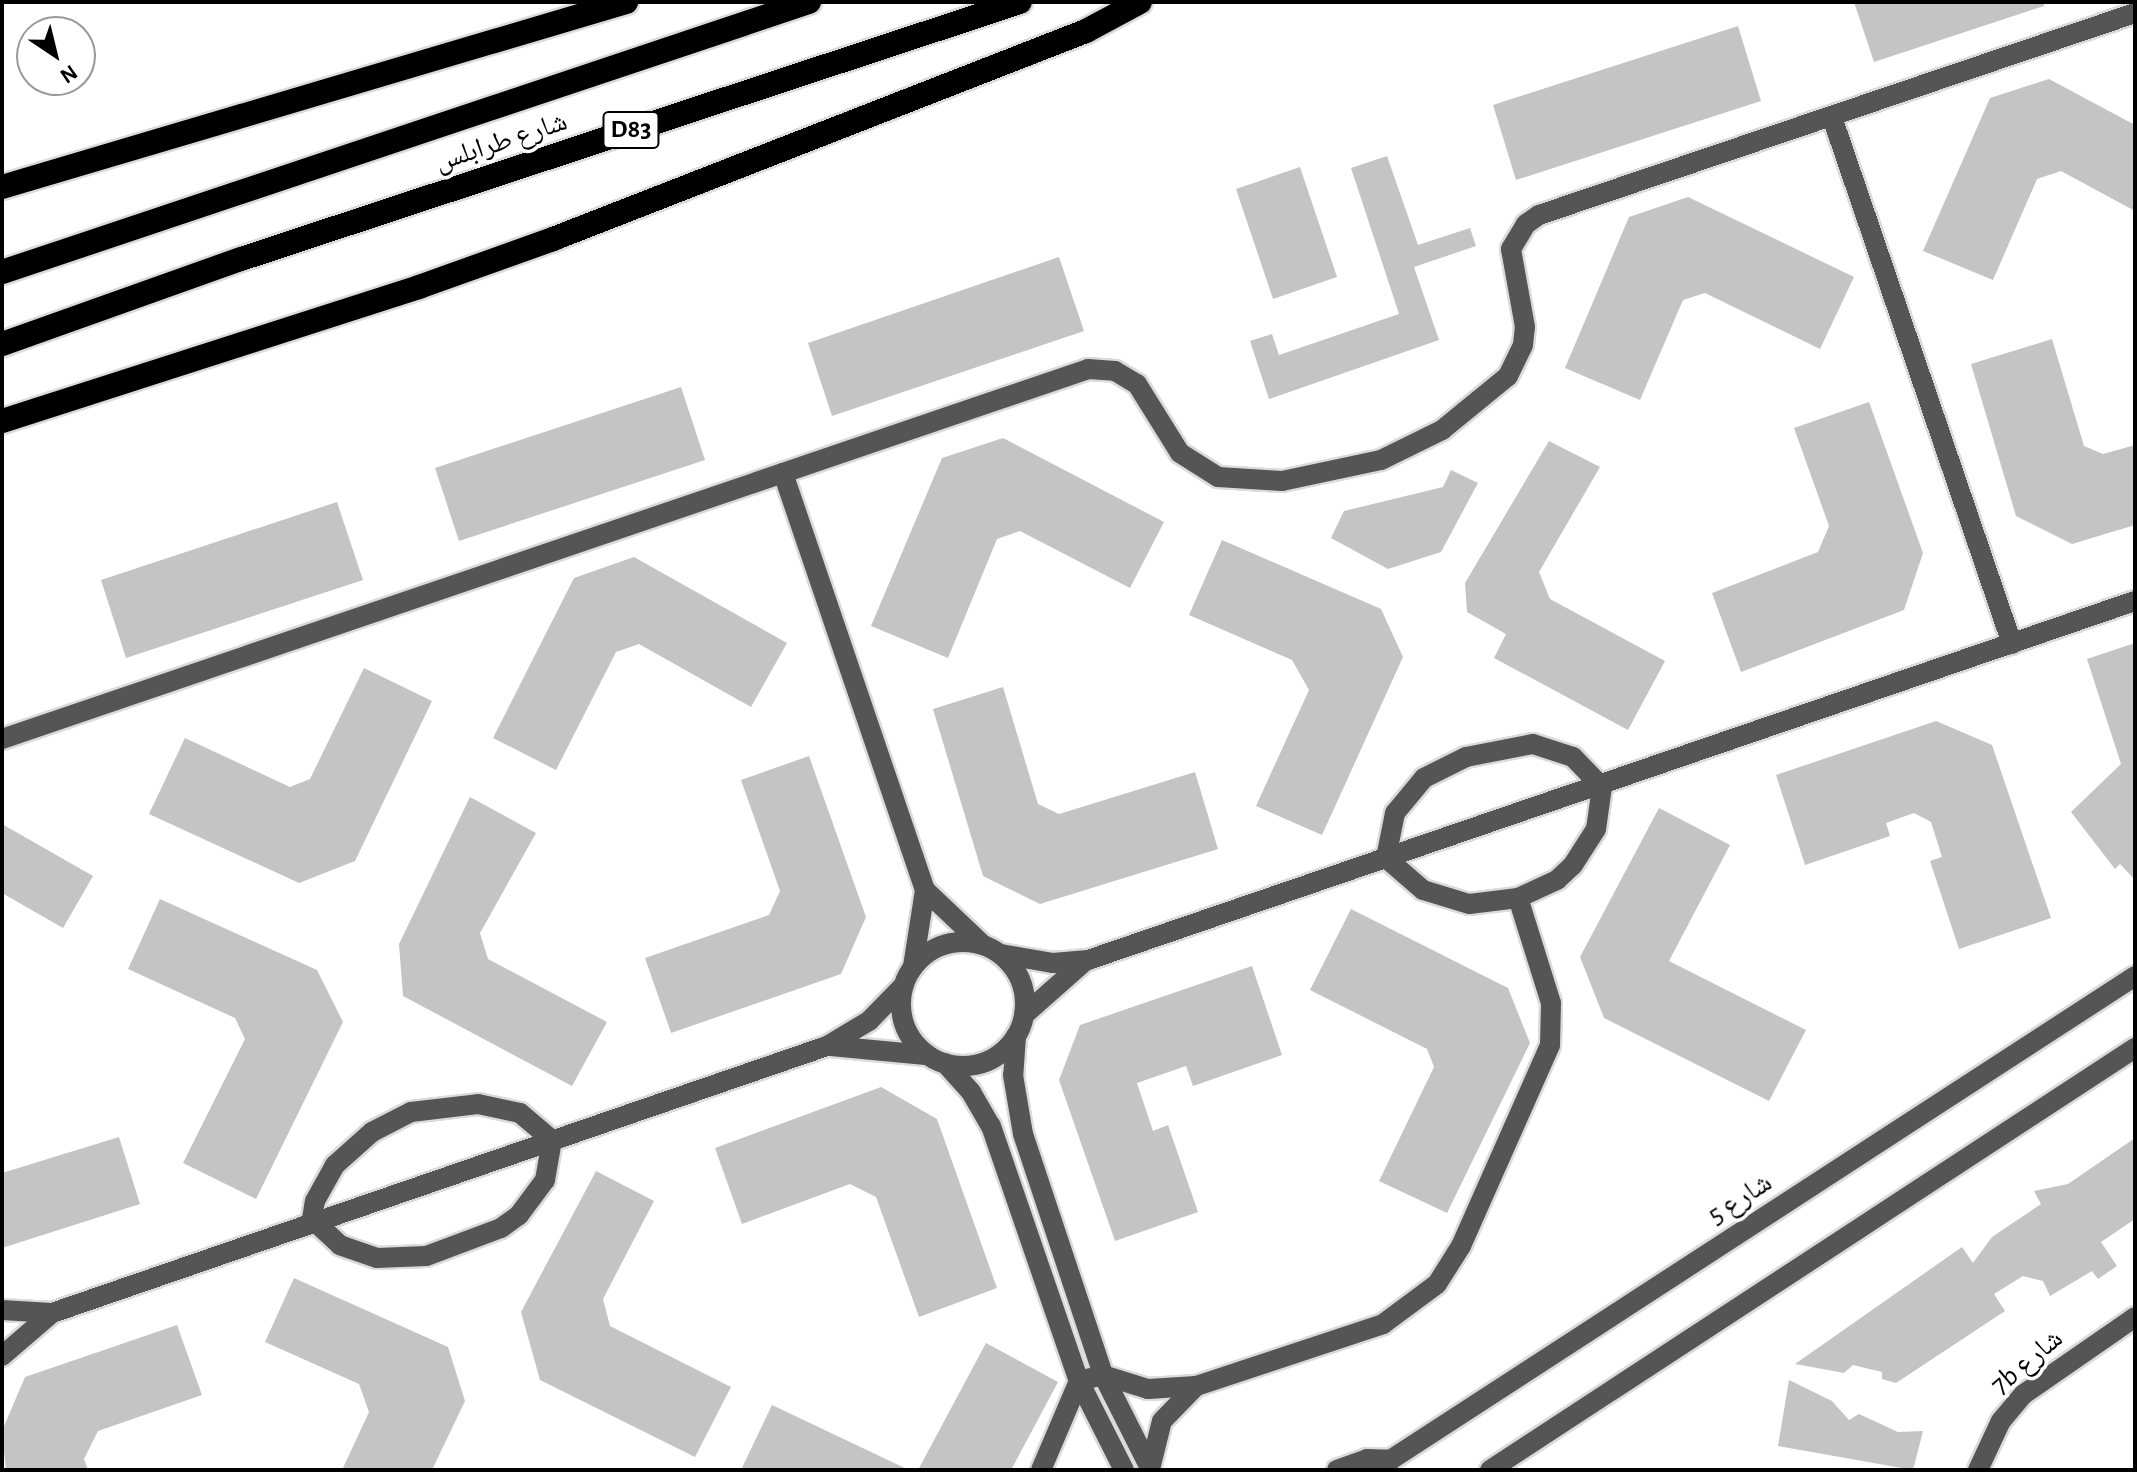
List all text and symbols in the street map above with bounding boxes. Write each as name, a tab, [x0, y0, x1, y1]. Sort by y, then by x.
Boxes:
north arrow	[16, 16, 96, 96]
text: N	[56, 61, 81, 87]
street label: شارع طرابلس	[430, 105, 572, 179]
road number: D83	[601, 108, 661, 152]
street label: شارع 5	[1702, 1166, 1778, 1232]
street label: 7b شارع	[1984, 1322, 2070, 1402]

